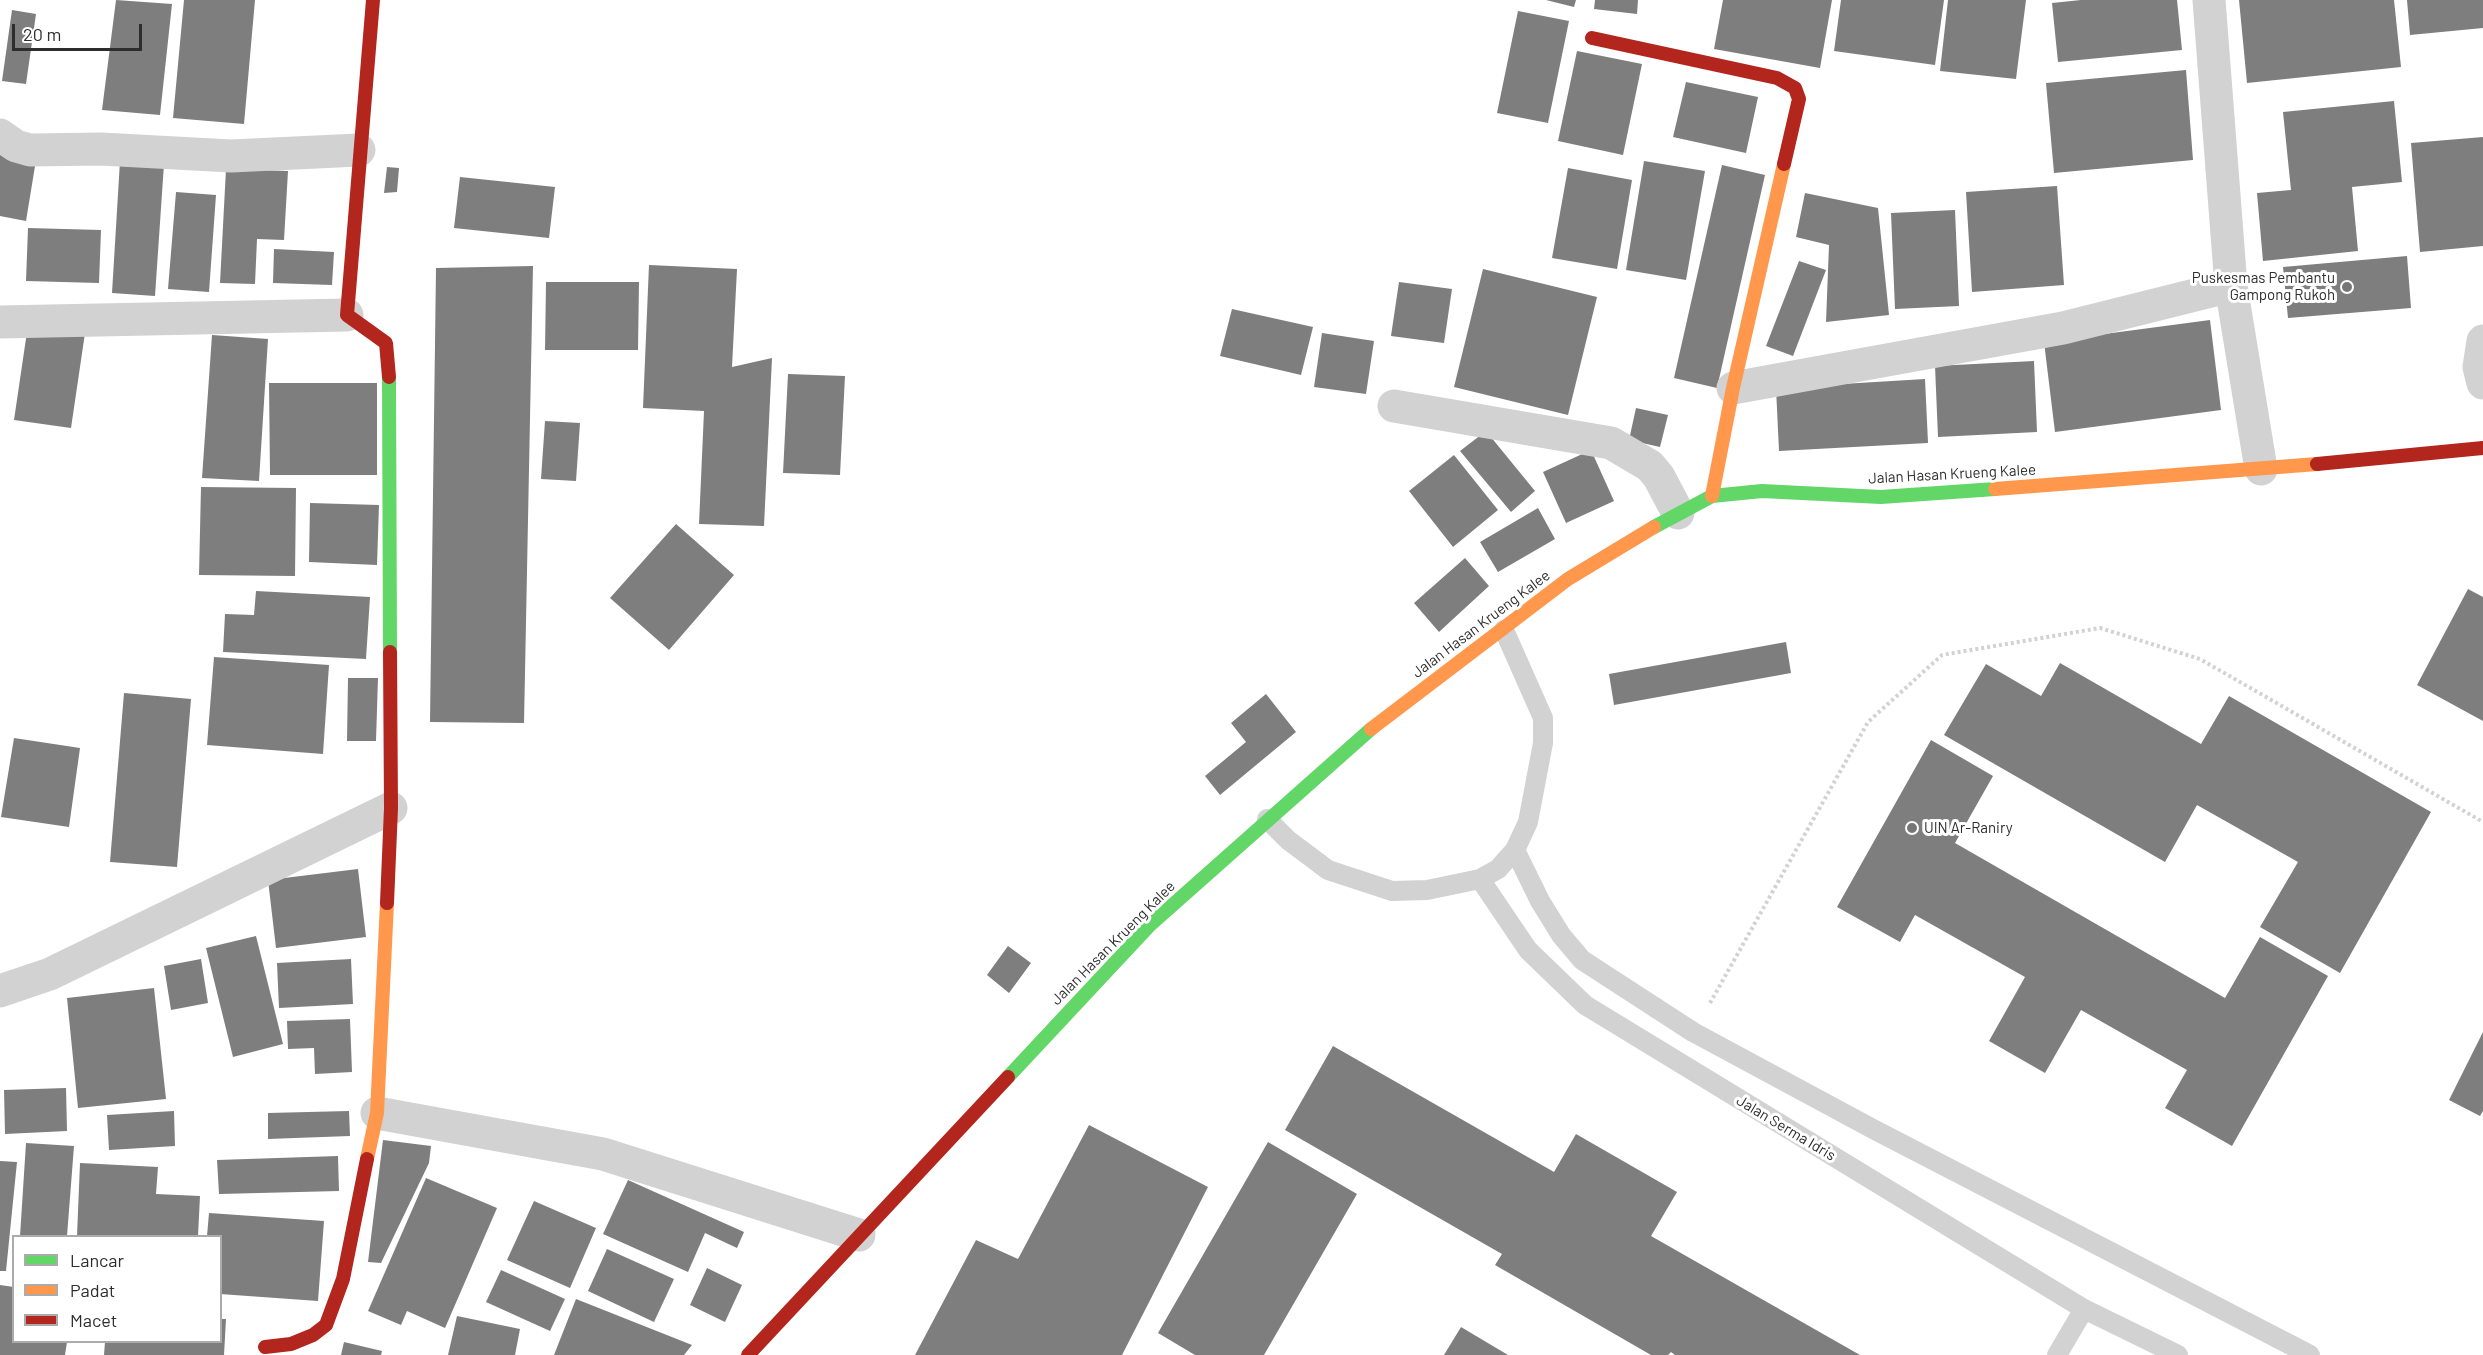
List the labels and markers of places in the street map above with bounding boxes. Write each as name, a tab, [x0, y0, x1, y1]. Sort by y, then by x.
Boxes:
place label: Puskesmas Pembantu Gampong Rukoh	[2192, 269, 2335, 304]
marker: Puskesmas Pembantu Gampong Rukoh	[2340, 280, 2354, 294]
place label: UIN Ar-Raniry	[1924, 819, 2013, 837]
marker: UIN Ar-Raniry	[1905, 821, 1919, 835]

